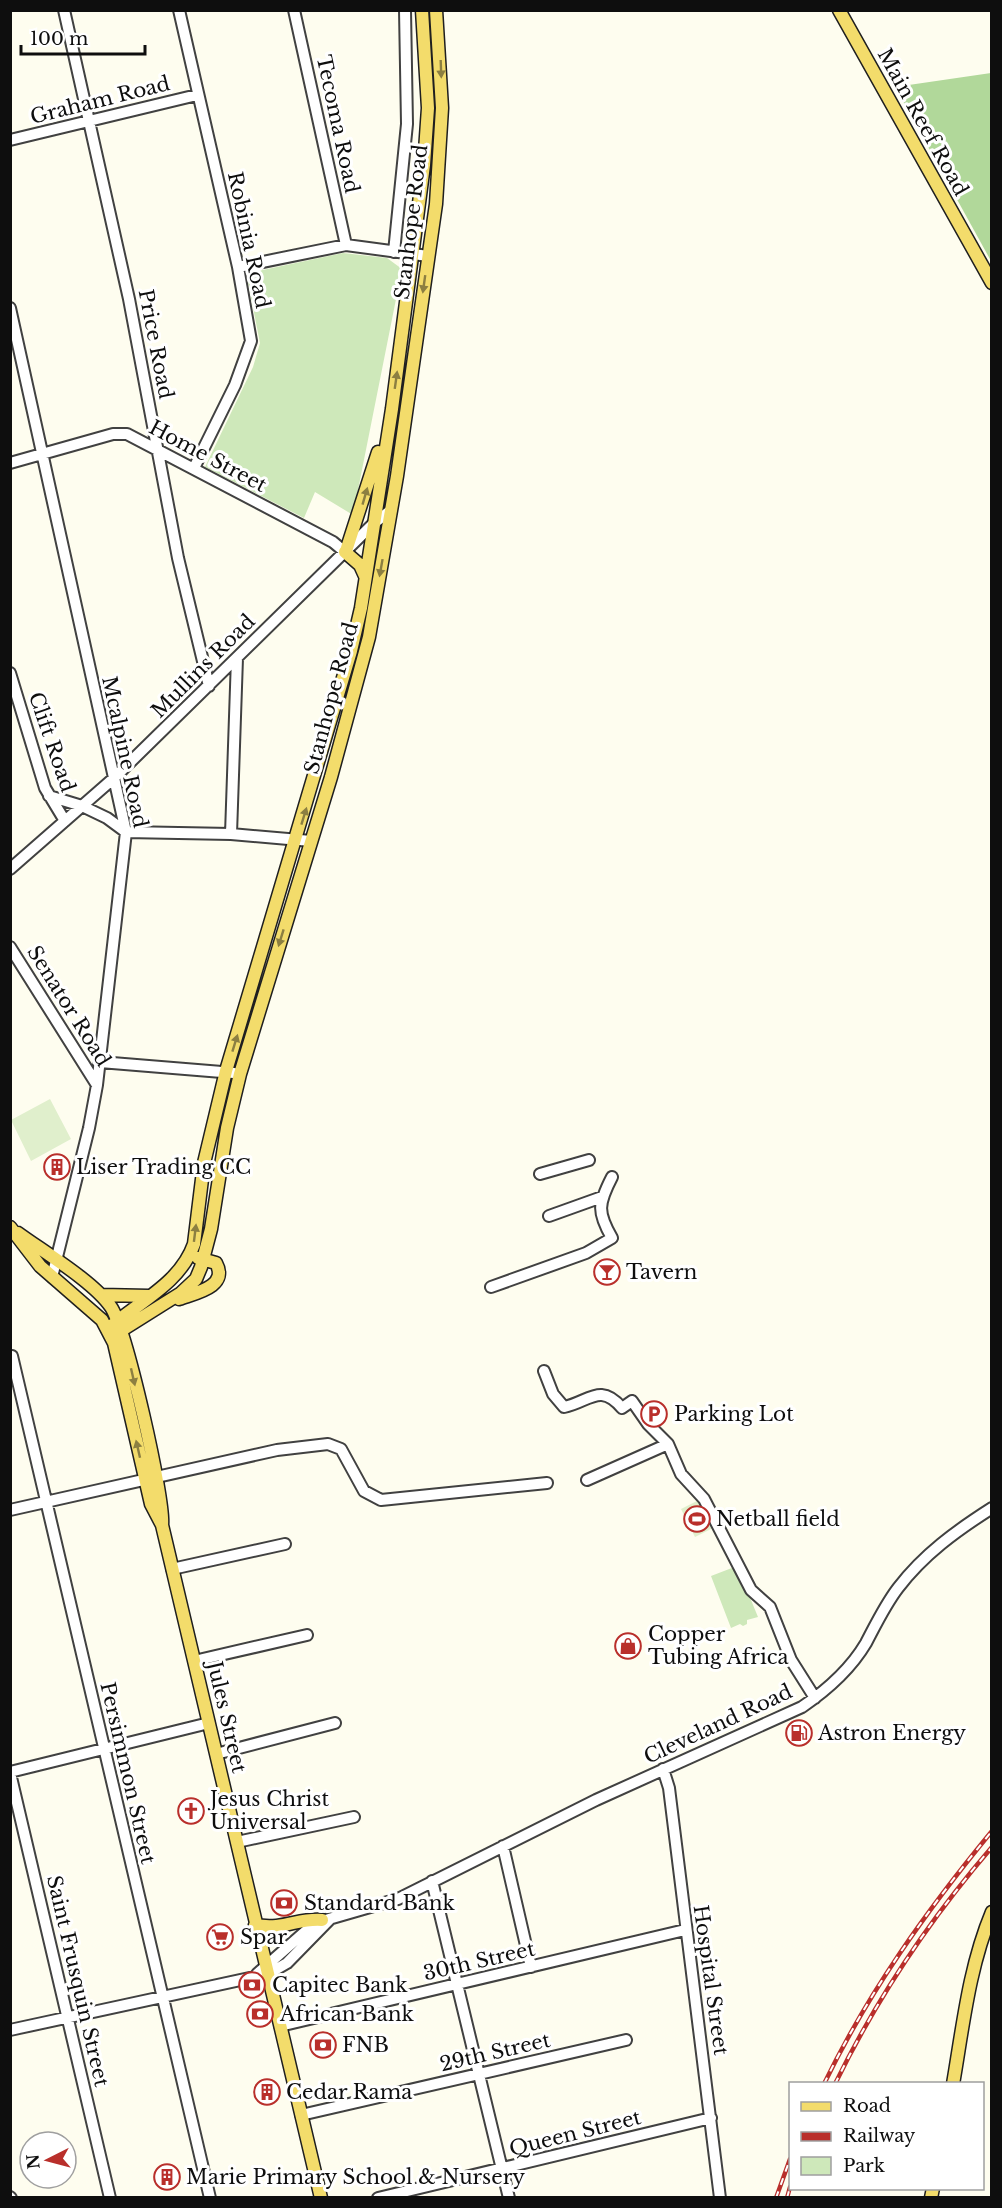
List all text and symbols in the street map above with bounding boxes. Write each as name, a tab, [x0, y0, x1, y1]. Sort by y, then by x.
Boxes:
scale bar	[21, 18, 146, 56]
text: 100 m	[30, 28, 88, 50]
street label: Main Reef Road	[873, 44, 973, 200]
street label: Tecoma Road	[312, 53, 364, 195]
one-way arrow	[437, 59, 446, 78]
street label: Graham Road	[28, 71, 172, 129]
street label: Stanhope Road	[390, 143, 432, 301]
street label: Robinia Road	[223, 170, 275, 310]
one-way arrow	[420, 274, 429, 293]
street label: Price Road	[134, 287, 178, 401]
one-way arrow	[391, 370, 400, 389]
street label: Home Street	[145, 415, 271, 497]
one-way arrow	[361, 486, 370, 504]
one-way arrow	[377, 559, 386, 578]
street label: Mullins Road	[146, 609, 260, 723]
street label: Stanhope Road	[299, 620, 363, 776]
street label: Mcalpine Road	[97, 674, 153, 830]
street label: Clift Road	[24, 689, 80, 795]
one-way arrow	[300, 807, 309, 825]
one-way arrow	[276, 929, 285, 947]
street label: Senator Road	[22, 941, 116, 1071]
one-way arrow	[231, 1034, 240, 1052]
building icon: Liser Trading CC	[42, 1152, 72, 1182]
place label: Liser Trading CC	[76, 1155, 251, 1179]
one-way arrow	[191, 1224, 200, 1243]
bar icon: Tavern	[592, 1257, 622, 1287]
place label: Tavern	[626, 1260, 697, 1284]
one-way arrow	[128, 1368, 138, 1386]
parking icon: Parking Lot	[639, 1399, 669, 1429]
place label: Parking Lot	[674, 1402, 794, 1426]
one-way arrow	[133, 1440, 143, 1459]
sports icon: Netball field	[682, 1504, 712, 1534]
place label: Netball field	[716, 1507, 840, 1531]
place label: Copper Tubing Africa	[648, 1622, 789, 1669]
shop icon: Copper Tubing Africa	[613, 1631, 643, 1661]
street label: Jules Street	[202, 1656, 252, 1776]
street label: Cleveland Road	[640, 1679, 796, 1769]
street label: Persimmon Street	[95, 1680, 161, 1867]
fuel station icon: Astron Energy	[784, 1718, 814, 1748]
place label: Astron Energy	[817, 1721, 966, 1745]
place label: Jesus Christ Universal	[207, 1787, 329, 1834]
church icon: Jesus Christ Universal	[176, 1796, 206, 1826]
street label: Saint Frusquin Street	[42, 1873, 114, 2089]
bank icon: Standard Bank	[269, 1888, 299, 1918]
place label: Standard Bank	[304, 1891, 456, 1915]
street label: Hospital Street	[689, 1903, 733, 2057]
supermarket icon: Spar	[205, 1922, 235, 1952]
place label: Spar	[240, 1925, 287, 1949]
street label: 30th Street	[421, 1936, 538, 1985]
bank icon: Capitec Bank	[237, 1970, 267, 2000]
place label: Capitec Bank	[272, 1973, 408, 1997]
bank icon: African Bank	[245, 1999, 275, 2029]
place label: African Bank	[279, 2002, 415, 2026]
street label: 29th Street	[438, 2028, 553, 2076]
bank icon: FNB	[308, 2030, 338, 2060]
place label: FNB	[342, 2033, 389, 2057]
building icon: Cedar Rama	[252, 2077, 282, 2107]
place label: Cedar Rama	[286, 2080, 413, 2104]
legend	[789, 2082, 984, 2190]
text: Road	[843, 2095, 891, 2117]
street label: Queen Street	[507, 2105, 644, 2161]
text: Railway	[843, 2125, 916, 2147]
north arrow	[18, 2130, 78, 2190]
text: N	[22, 2153, 44, 2170]
text: Park	[843, 2155, 885, 2177]
building icon: Marie Primary School & Nursery	[152, 2162, 182, 2192]
place label: Marie Primary School & Nursery	[186, 2165, 525, 2189]

